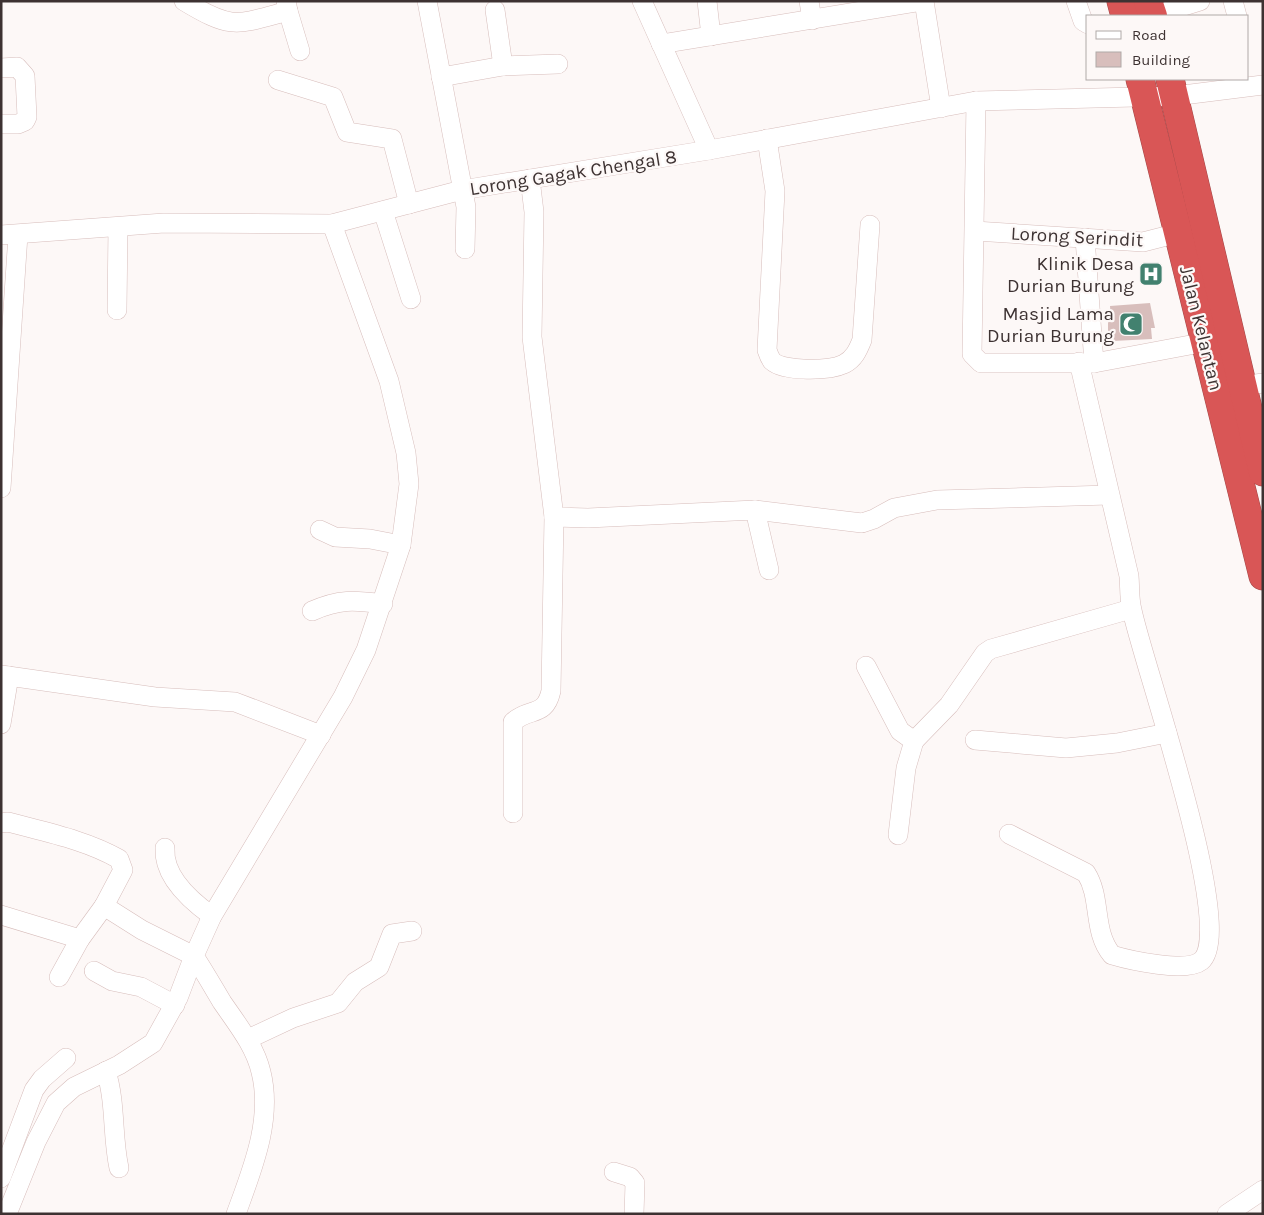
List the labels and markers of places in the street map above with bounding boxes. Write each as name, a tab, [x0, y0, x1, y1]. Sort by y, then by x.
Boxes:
place label: Klinik Desa Durian Burung	[1007, 253, 1134, 297]
hospital icon: Klinik Desa Durian Burung	[1138, 261, 1164, 287]
place label: Masjid Lama Durian Burung	[987, 303, 1114, 347]
mosque icon: Masjid Lama Durian Burung	[1118, 311, 1144, 337]

